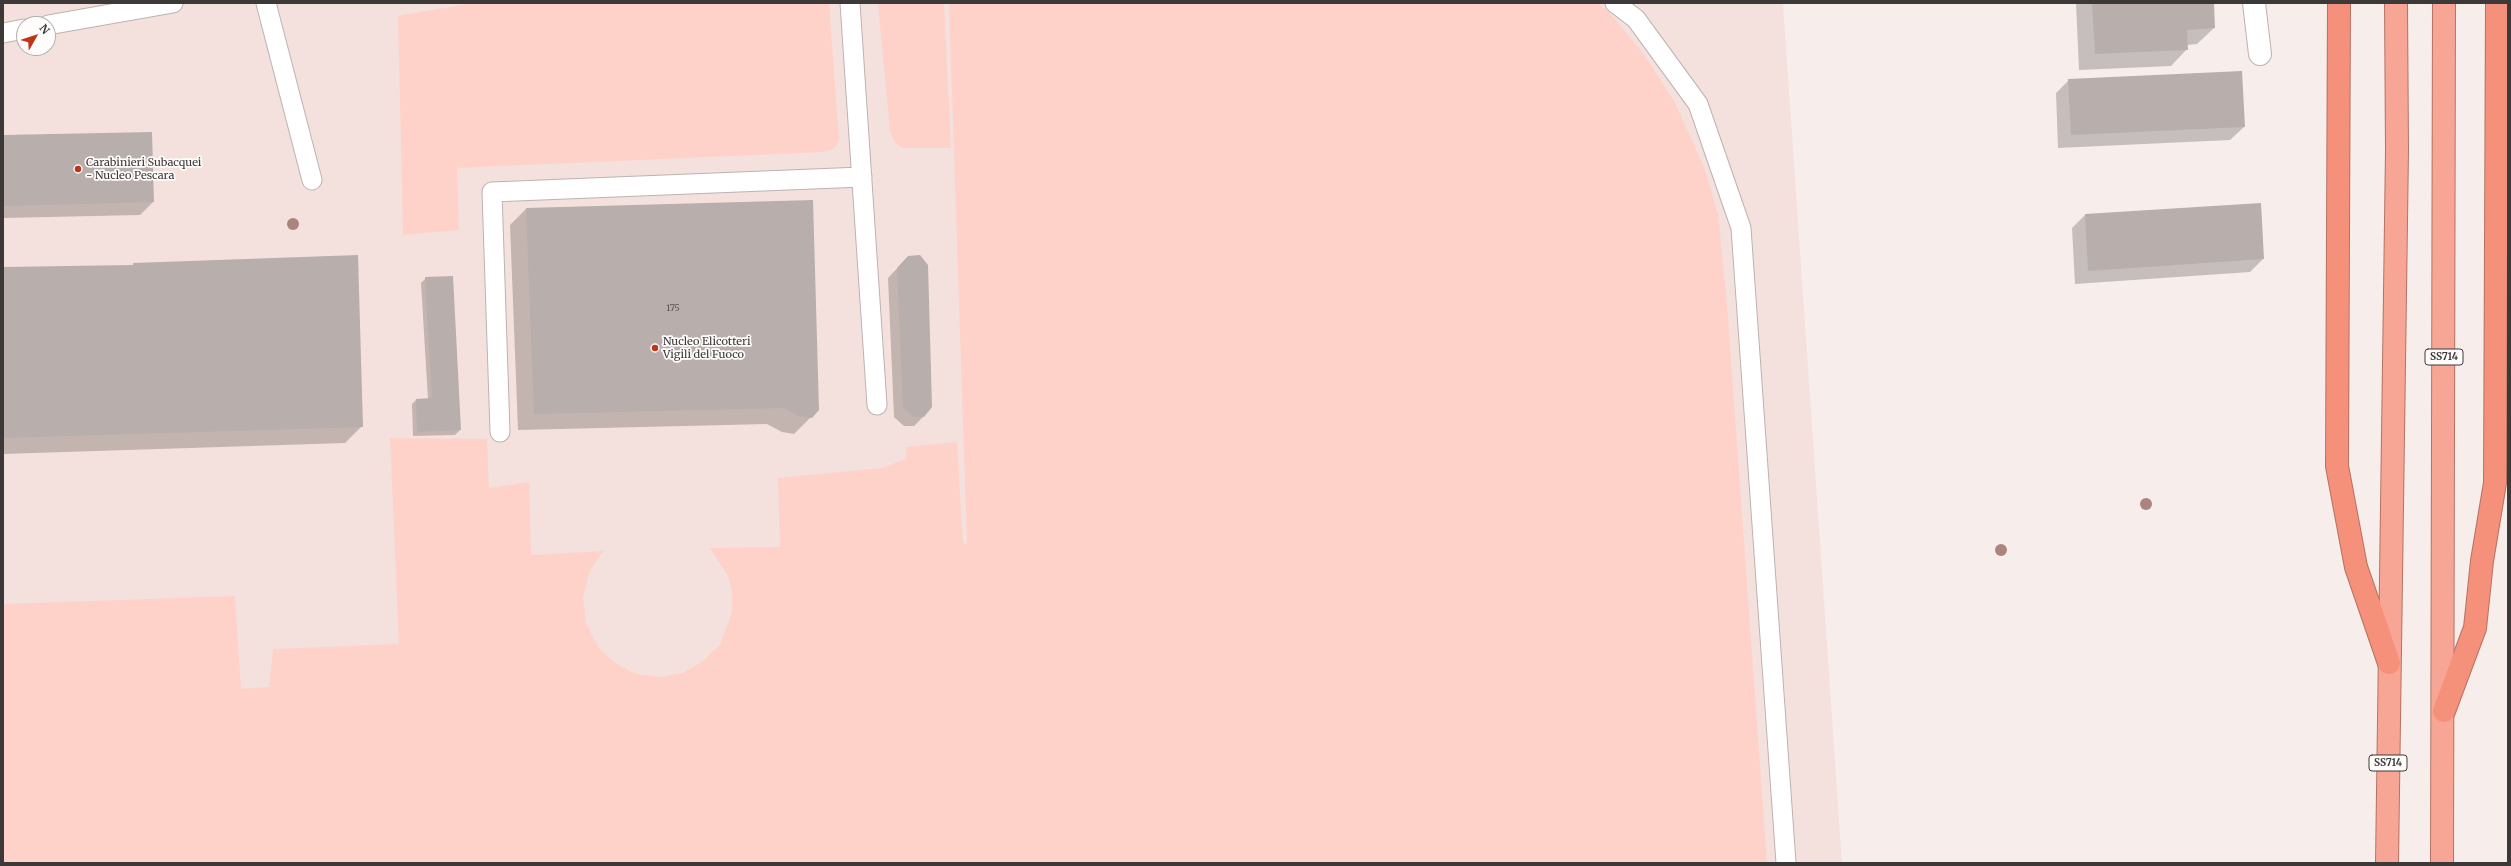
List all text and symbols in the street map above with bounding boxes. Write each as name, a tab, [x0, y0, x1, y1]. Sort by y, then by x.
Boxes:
north arrow	[16, 16, 56, 56]
text: N	[36, 21, 53, 37]
place label: Carabinieri Subacquei - Nucleo Pescara	[86, 156, 201, 182]
marker: Carabinieri Subacquei - Nucleo Pescara	[73, 164, 83, 174]
house number: 175	[666, 303, 680, 313]
place label: Nucleo Elicotteri Vigili del Fuoco	[663, 335, 751, 361]
marker: Nucleo Elicotteri Vigili del Fuoco	[650, 343, 660, 353]
road number: SS714	[2425, 349, 2463, 365]
road number: SS714	[2369, 755, 2407, 771]

